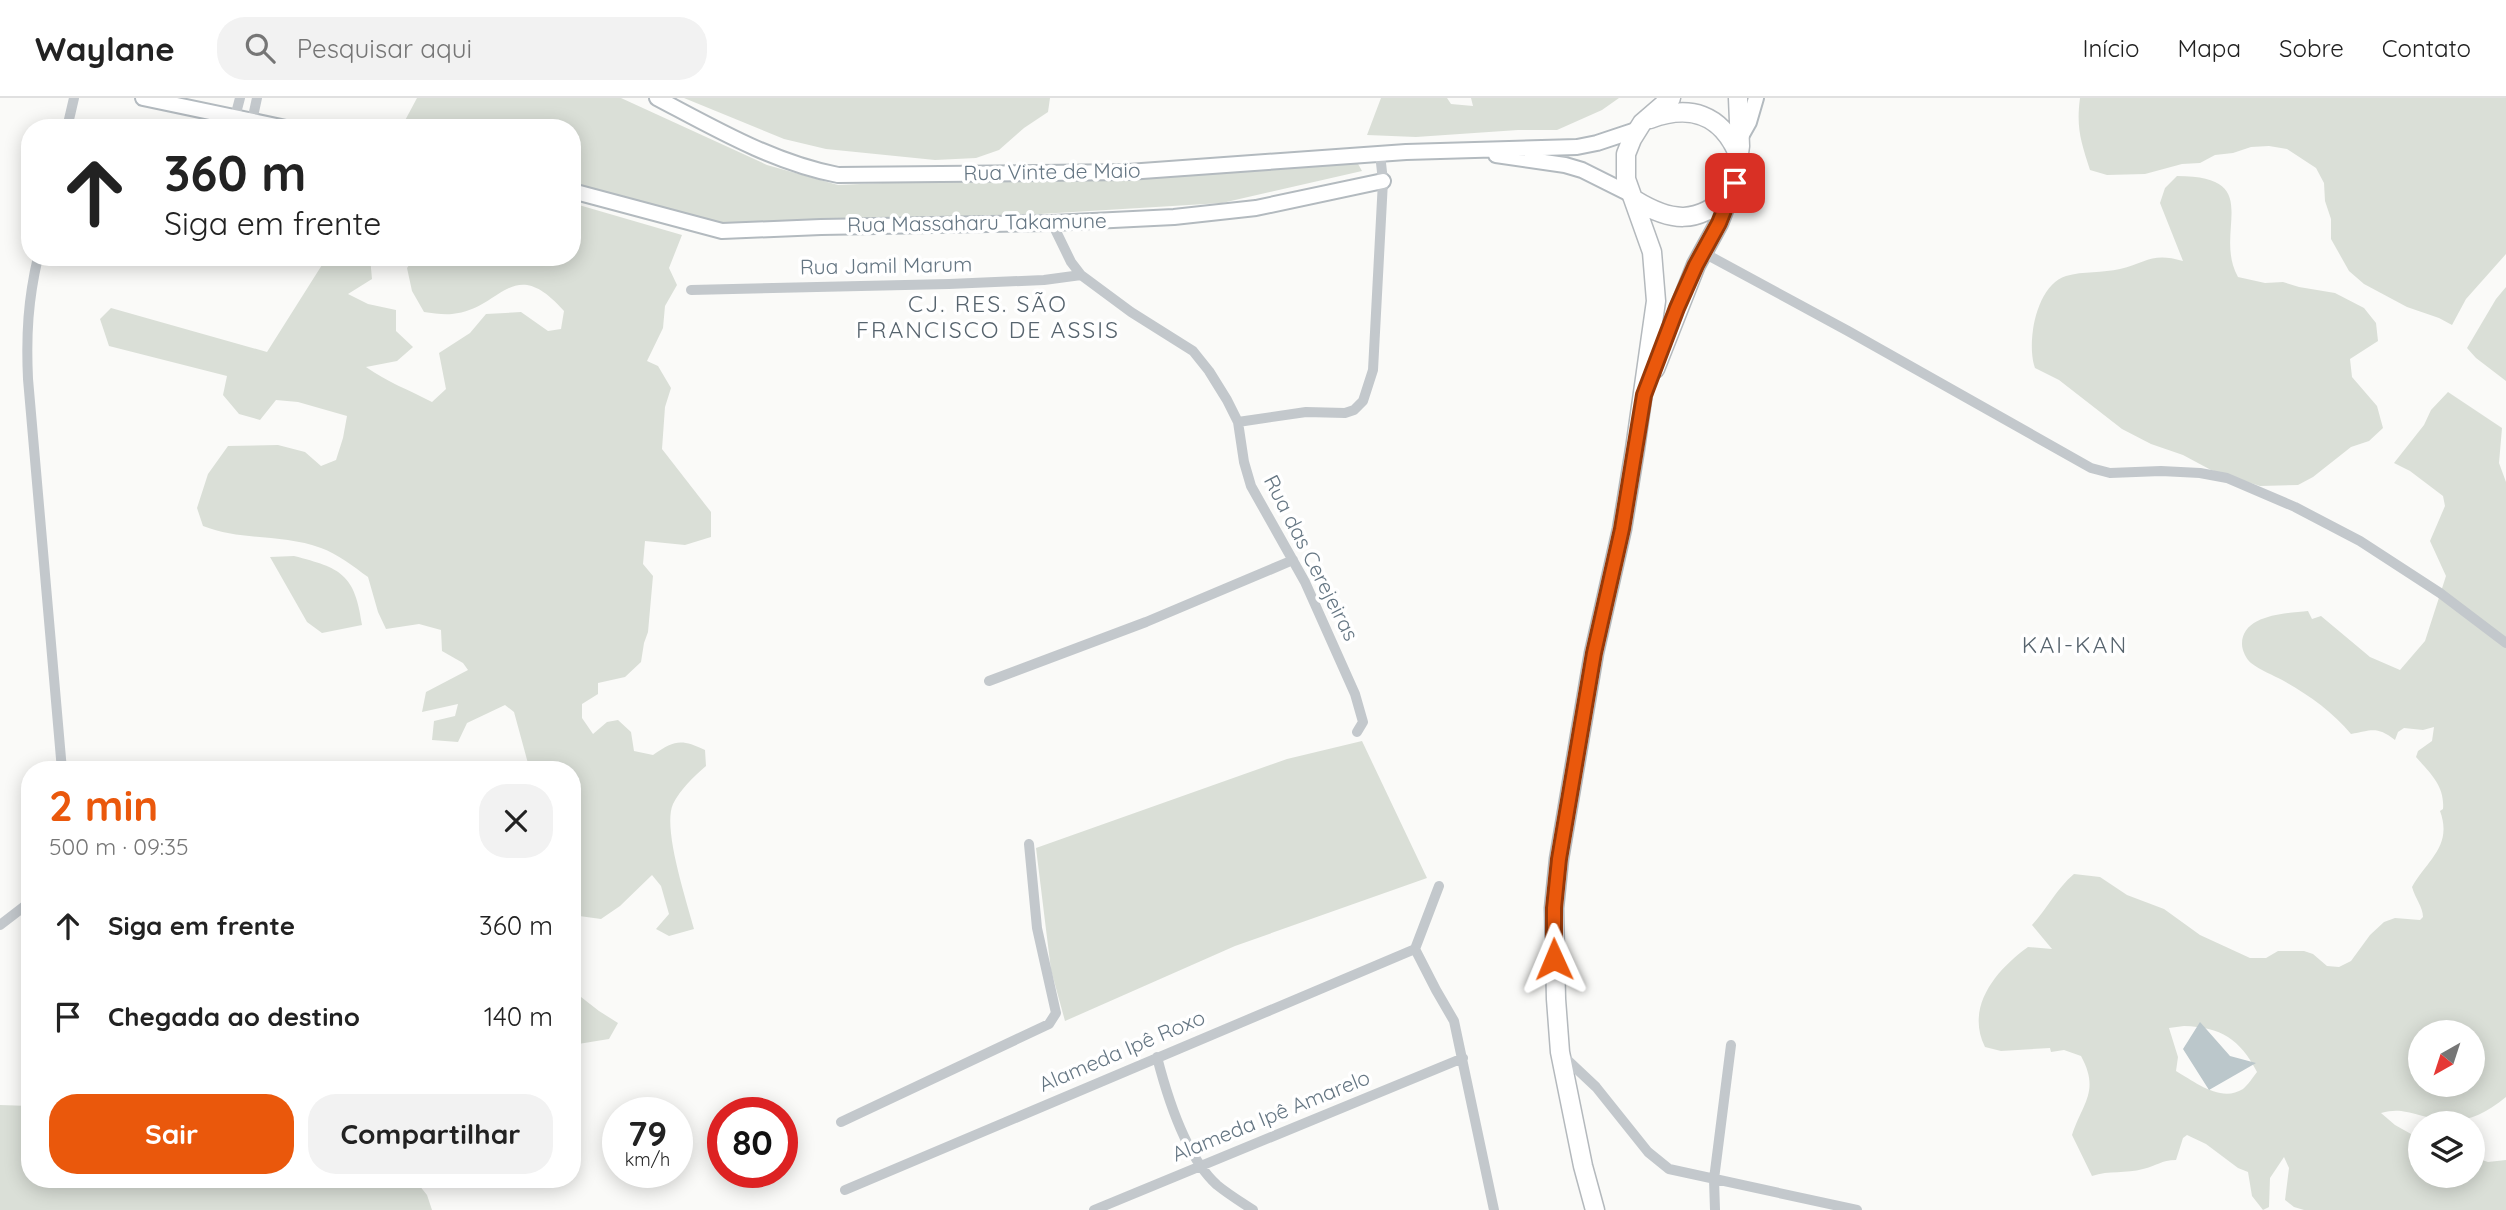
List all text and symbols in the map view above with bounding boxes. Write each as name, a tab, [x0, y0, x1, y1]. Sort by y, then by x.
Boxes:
search box	[217, 17, 707, 80]
text: Waylane	[35, 28, 175, 69]
icon: search	[241, 29, 279, 67]
text: Pesquisar aqui	[297, 32, 472, 65]
text: Início	[2082, 33, 2139, 63]
text: Mapa	[2177, 33, 2241, 63]
text: Sobre	[2279, 33, 2344, 63]
text: Contato	[2382, 33, 2471, 63]
text: 360 m	[164, 142, 306, 203]
icon: ahead	[49, 147, 140, 238]
pin	[1705, 153, 1765, 213]
street label: Rua Vinte de Maio	[963, 156, 1141, 186]
icon: arrive	[1716, 164, 1754, 202]
text: Siga em frente	[164, 203, 381, 243]
street label: Rua Massaharu Takamune	[847, 207, 1107, 237]
street label: Rua Jamil Marum	[800, 250, 972, 280]
district label: CJ. RES. SÃO FRANCISCO DE ASSIS	[856, 289, 1120, 344]
street label: Rua das Cerejeiras	[1259, 470, 1365, 645]
district label: KAI-KAN	[2022, 630, 2128, 659]
text: 2 min	[49, 779, 158, 832]
button: close	[479, 784, 553, 858]
text: 500 m · 09:35	[49, 832, 189, 861]
icon: ahead	[49, 907, 87, 945]
text: Siga em frente	[108, 909, 295, 942]
text: 360 m	[479, 909, 553, 942]
position arrow	[1517, 922, 1591, 996]
icon: arrive	[49, 998, 87, 1036]
text: Chegada ao destino	[108, 1000, 360, 1033]
text: 140 m	[484, 1000, 553, 1033]
street label: Alameda Ipê Roxo	[1035, 1003, 1209, 1097]
north arrow	[2408, 1020, 2485, 1097]
map controls	[2408, 1020, 2485, 1188]
street label: Alameda Ipê Amarelo	[1168, 1063, 1373, 1167]
button: Sair	[49, 1094, 294, 1174]
button: Compartilhar	[308, 1094, 553, 1174]
speed limit sign: 80	[707, 1097, 798, 1188]
text: 79	[628, 1111, 667, 1155]
button: layers	[2408, 1111, 2485, 1188]
text: km/h	[625, 1148, 670, 1171]

